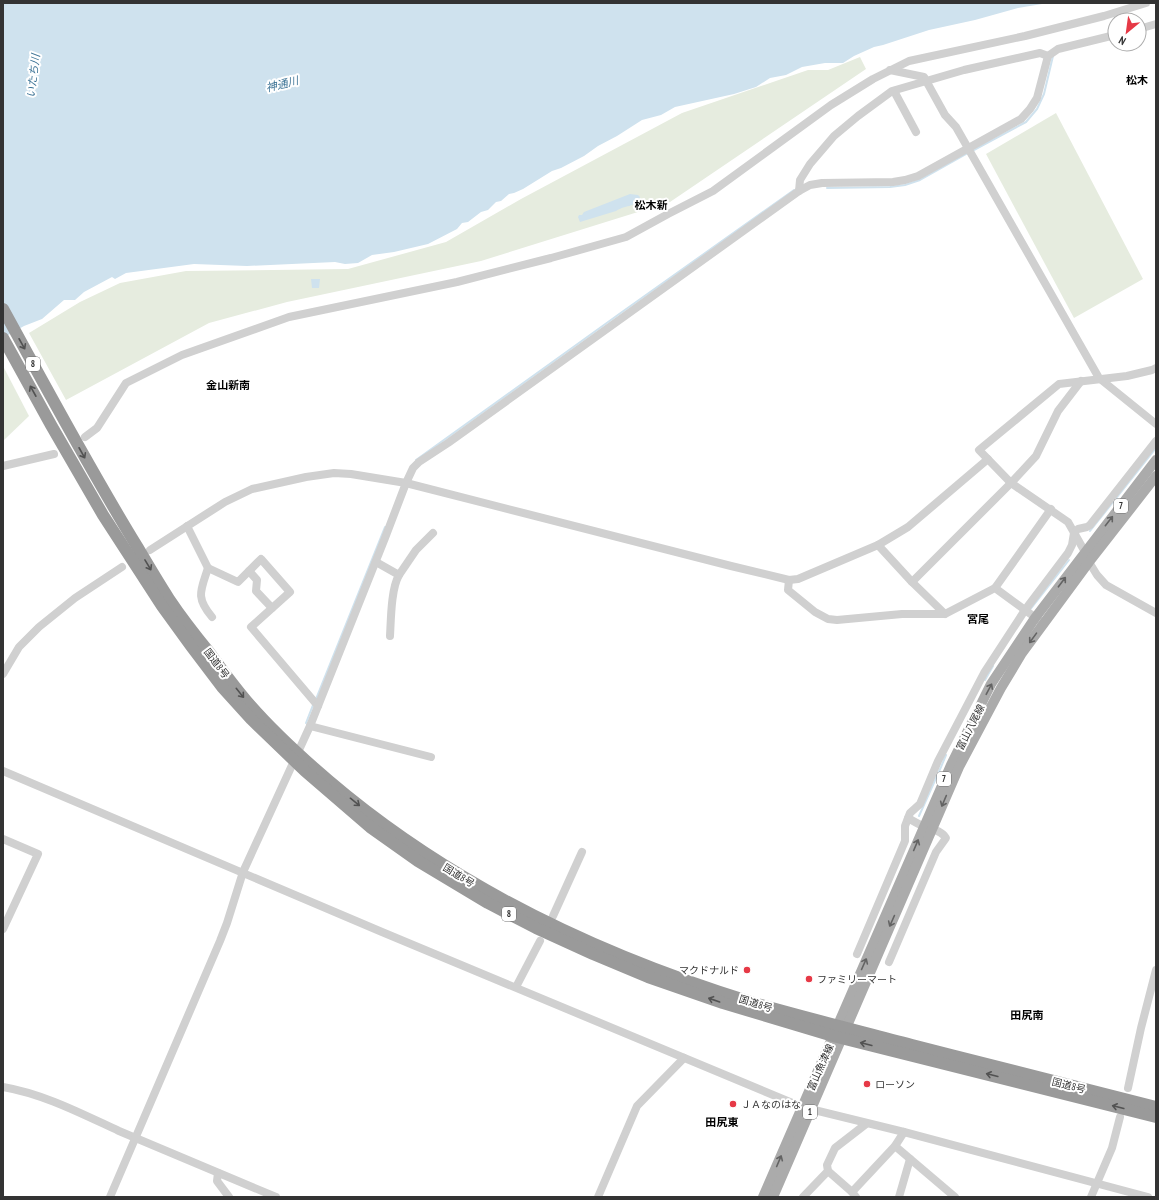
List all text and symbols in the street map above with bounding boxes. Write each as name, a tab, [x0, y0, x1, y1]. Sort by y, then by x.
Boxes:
north arrow	[1107, 12, 1147, 52]
text: N	[1116, 33, 1128, 48]
water label: いたち川	[23, 52, 43, 99]
water label: 神通川	[264, 73, 301, 95]
district label: 松木	[1126, 73, 1148, 87]
district label: 松木新	[635, 198, 668, 212]
one-way arrow	[18, 337, 26, 349]
road number: 8	[26, 357, 40, 371]
district label: 金山新南	[206, 378, 250, 392]
one-way arrow	[28, 385, 36, 397]
one-way arrow	[79, 447, 87, 459]
road number: 7	[1114, 499, 1128, 513]
one-way arrow	[1105, 516, 1113, 527]
one-way arrow	[144, 559, 152, 570]
one-way arrow	[1058, 577, 1067, 588]
district label: 宮尾	[967, 612, 989, 626]
one-way arrow	[1029, 633, 1037, 644]
street label: 国道8号	[201, 646, 232, 681]
one-way arrow	[986, 683, 993, 695]
one-way arrow	[236, 688, 245, 699]
street label: 富山八尾線	[953, 702, 988, 752]
road number: 7	[937, 772, 951, 786]
one-way arrow	[940, 795, 947, 807]
one-way arrow	[349, 797, 360, 806]
one-way arrow	[913, 839, 920, 851]
street label: 国道8号	[441, 861, 477, 890]
road number: 8	[502, 907, 516, 921]
one-way arrow	[888, 914, 895, 926]
one-way arrow	[861, 958, 868, 970]
place label: マクドナルド	[679, 964, 739, 977]
marker: マクドナルド	[742, 965, 752, 975]
place label: ファミリーマート	[817, 973, 897, 986]
marker: ファミリーマート	[804, 974, 814, 984]
street label: 国道8号	[737, 992, 774, 1015]
one-way arrow	[709, 996, 721, 1004]
district label: 田尻南	[1011, 1008, 1044, 1022]
one-way arrow	[860, 1040, 873, 1047]
street label: 富山魚津線	[804, 1042, 837, 1093]
one-way arrow	[986, 1071, 999, 1079]
street label: 国道8号	[1051, 1075, 1087, 1096]
place label: ローソン	[875, 1078, 915, 1091]
marker: ローソン	[862, 1079, 872, 1089]
place label: ＪＡなのはな	[741, 1098, 801, 1111]
marker: ＪＡなのはな	[728, 1099, 738, 1109]
one-way arrow	[1112, 1103, 1125, 1111]
road number: 1	[803, 1105, 817, 1119]
district label: 田尻東	[706, 1115, 739, 1129]
one-way arrow	[775, 1156, 783, 1168]

